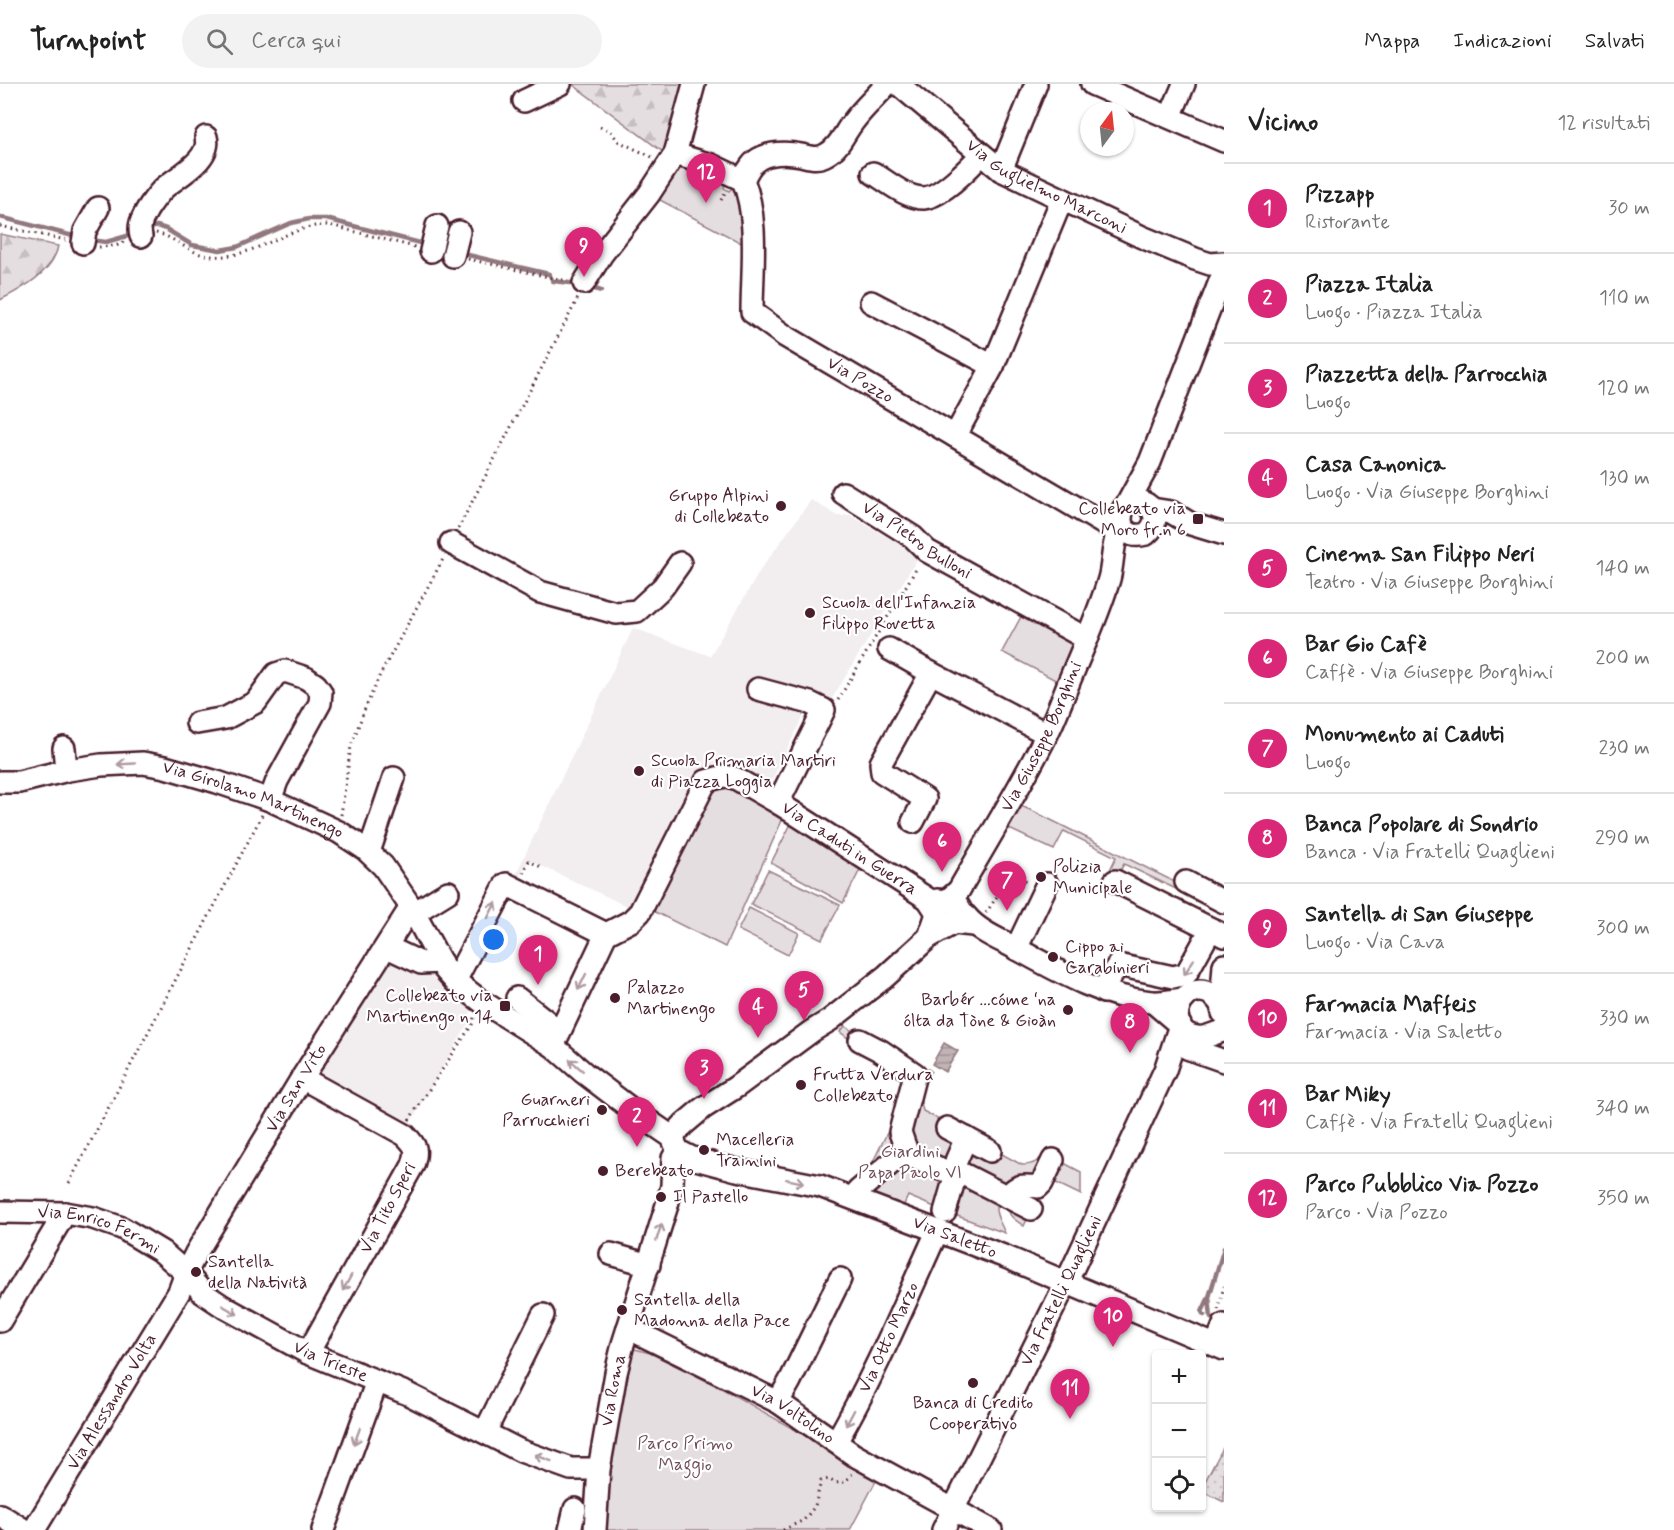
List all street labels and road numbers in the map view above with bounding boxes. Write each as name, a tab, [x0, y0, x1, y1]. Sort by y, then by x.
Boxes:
street label: Via Guglielmo Marconi	[961, 134, 1131, 240]
street label: Via Pozzo	[822, 351, 898, 409]
street label: Via Pietro Bulloni	[857, 496, 976, 585]
street label: Via Giuseppe Borghini	[995, 658, 1088, 816]
street label: Via Girolamo Martinengo	[160, 755, 347, 844]
street label: Via Caduti in Guerra	[777, 796, 922, 901]
street label: Via San Vito	[260, 1039, 333, 1137]
street label: Via Tito Speri	[354, 1158, 422, 1258]
street label: Via Enrico Fermi	[37, 1201, 164, 1260]
street label: Via Saletto	[909, 1210, 1000, 1264]
street label: Via Fratelli Quaglieni	[1015, 1211, 1108, 1370]
street label: Via Otto Marzo	[853, 1278, 925, 1397]
street label: Via Alessandro Volta	[61, 1329, 163, 1475]
street label: Via Trieste	[289, 1335, 372, 1388]
street label: Via Roma	[595, 1352, 632, 1429]
street label: Via Voltolino	[747, 1378, 839, 1450]

